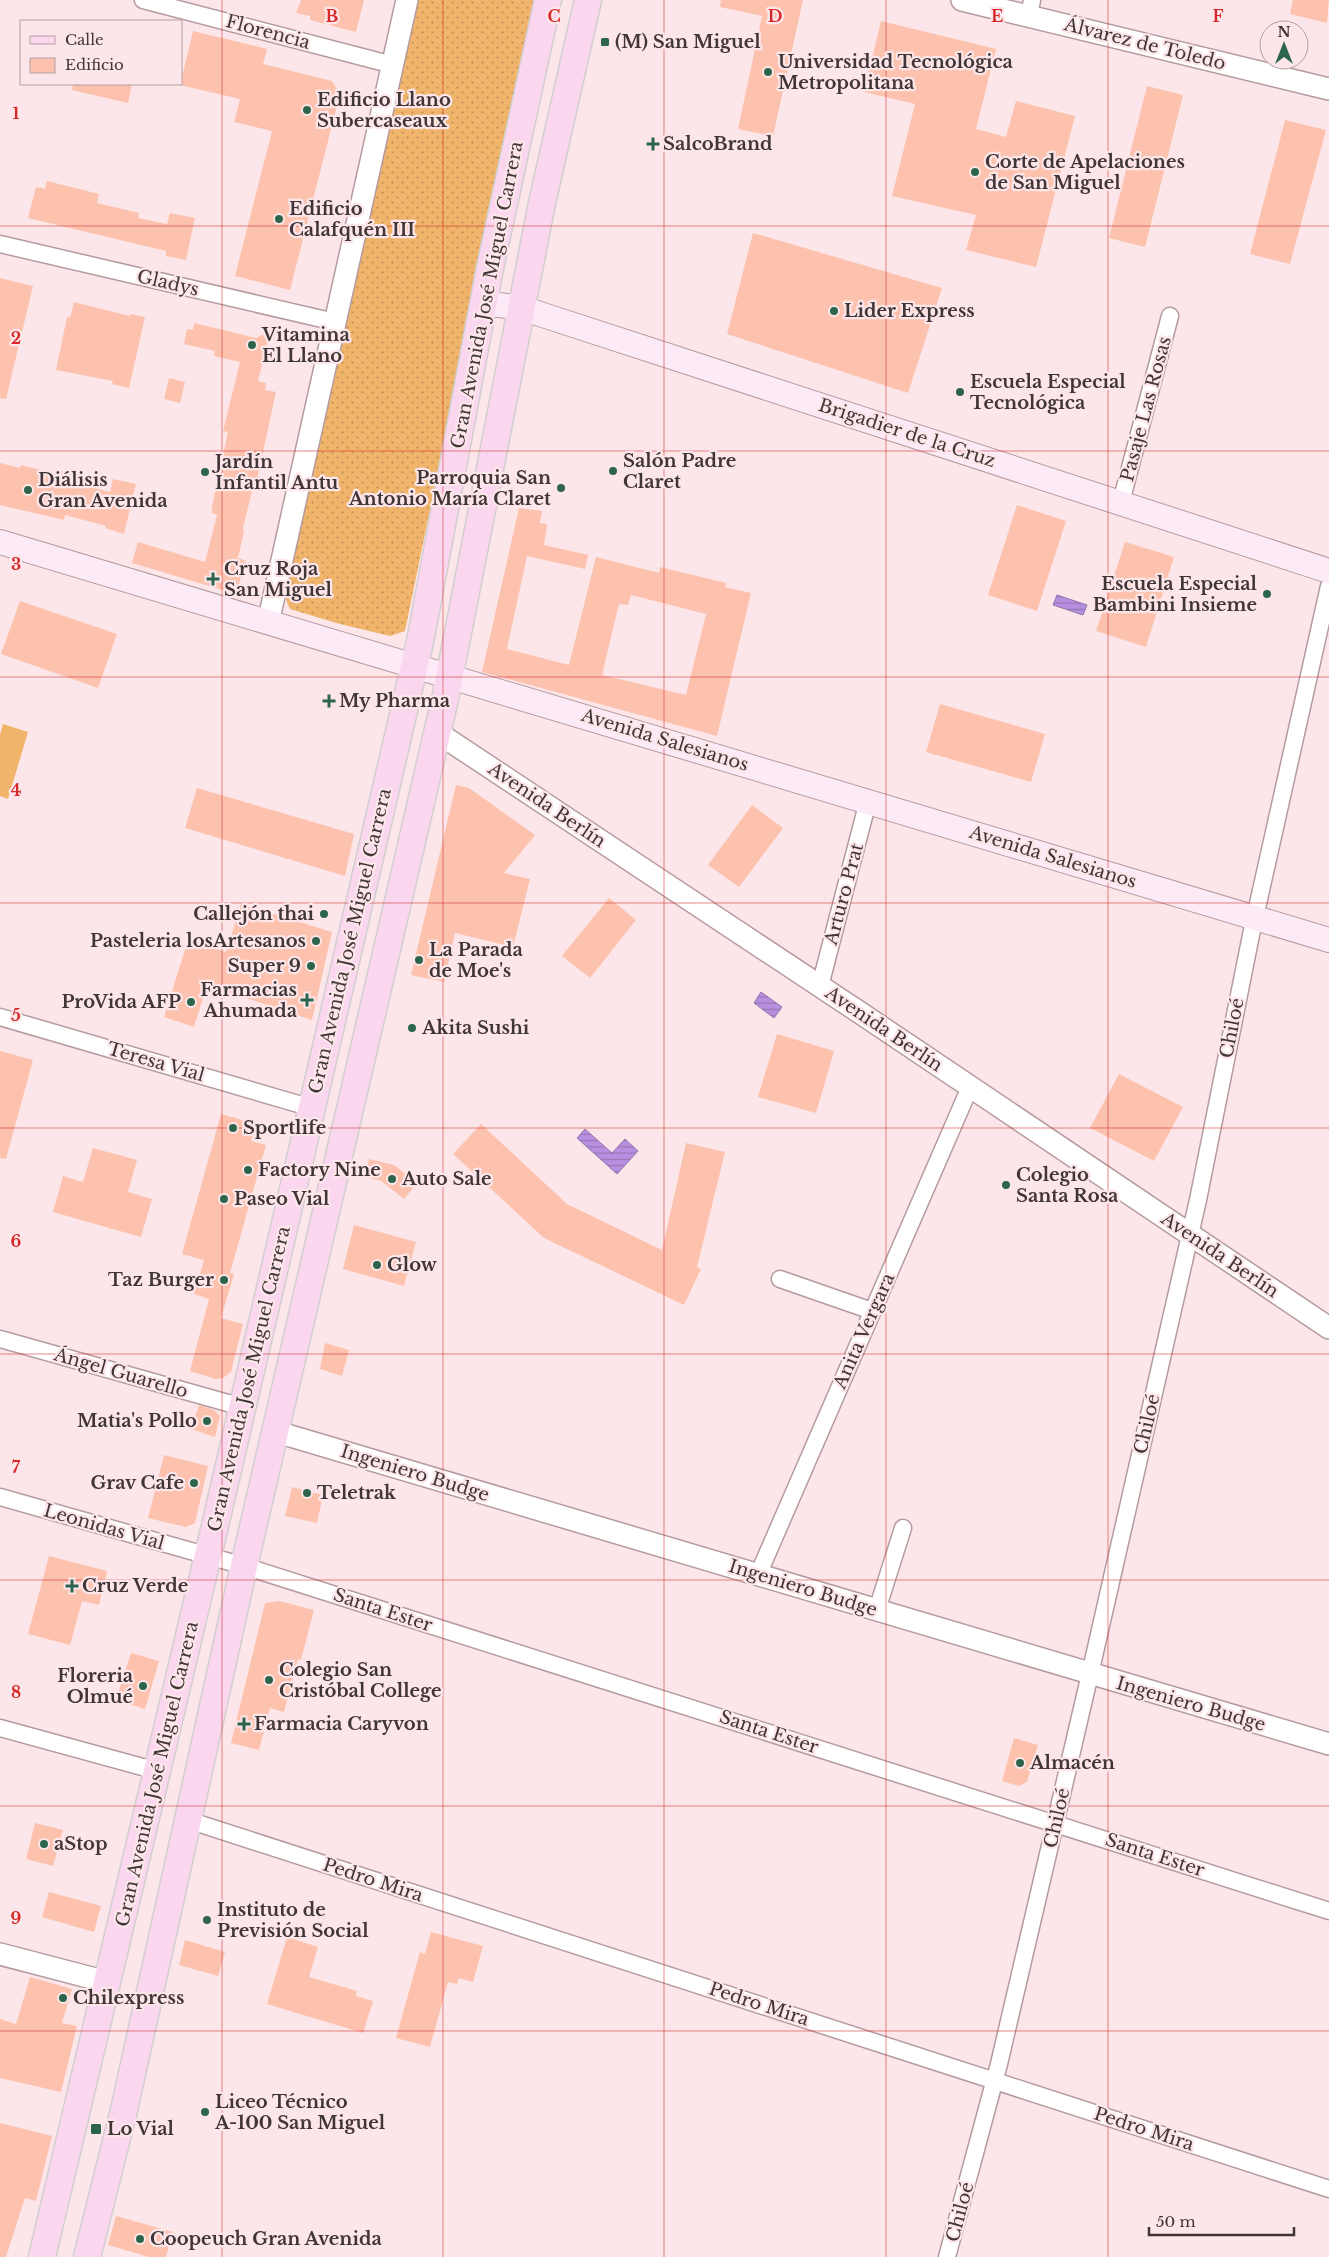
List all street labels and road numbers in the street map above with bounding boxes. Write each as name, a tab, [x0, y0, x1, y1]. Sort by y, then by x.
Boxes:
street label: Florencia	[223, 10, 313, 54]
street label: Álvarez de Toledo	[1061, 12, 1228, 75]
street label: Gran Avenida José Miguel Carrera	[446, 139, 528, 451]
street label: Gladys	[135, 265, 201, 301]
street label: Pasaje Las Rosas	[1116, 334, 1176, 484]
street label: Brigadier de la Cruz	[816, 394, 998, 472]
street label: Avenida Salesianos	[578, 704, 751, 776]
street label: Avenida Berlín	[483, 757, 610, 852]
street label: Gran Avenida José Miguel Carrera	[304, 786, 396, 1096]
street label: Avenida Salesianos	[966, 821, 1139, 893]
street label: Arturo Prat	[820, 841, 868, 948]
street label: Avenida Berlín	[820, 981, 947, 1076]
street label: Chiloé	[1215, 996, 1249, 1060]
street label: Teresa Vial	[105, 1038, 207, 1086]
street label: Avenida Berlín	[1156, 1207, 1283, 1302]
street label: Gran Avenida José Miguel Carrera	[203, 1224, 295, 1534]
street label: Anita Vergara	[828, 1270, 899, 1393]
street label: Ángel Guarello	[51, 1342, 191, 1403]
street label: Chiloé	[1129, 1392, 1165, 1456]
street label: Ingeniero Budge	[338, 1440, 492, 1506]
street label: Leonidas Vial	[41, 1499, 167, 1555]
street label: Ingeniero Budge	[726, 1555, 880, 1621]
street label: Santa Ester	[331, 1584, 436, 1636]
street label: Gran Avenida José Miguel Carrera	[111, 1619, 203, 1929]
street label: Ingeniero Budge	[1114, 1672, 1268, 1736]
street label: Santa Ester	[717, 1706, 822, 1758]
street label: Chiloé	[1039, 1786, 1075, 1850]
street label: Santa Ester	[1103, 1829, 1208, 1881]
street label: Pedro Mira	[320, 1853, 426, 1907]
street label: Pedro Mira	[706, 1977, 812, 2031]
street label: Pedro Mira	[1091, 2102, 1197, 2156]
street label: Chiloé	[941, 2180, 979, 2244]

